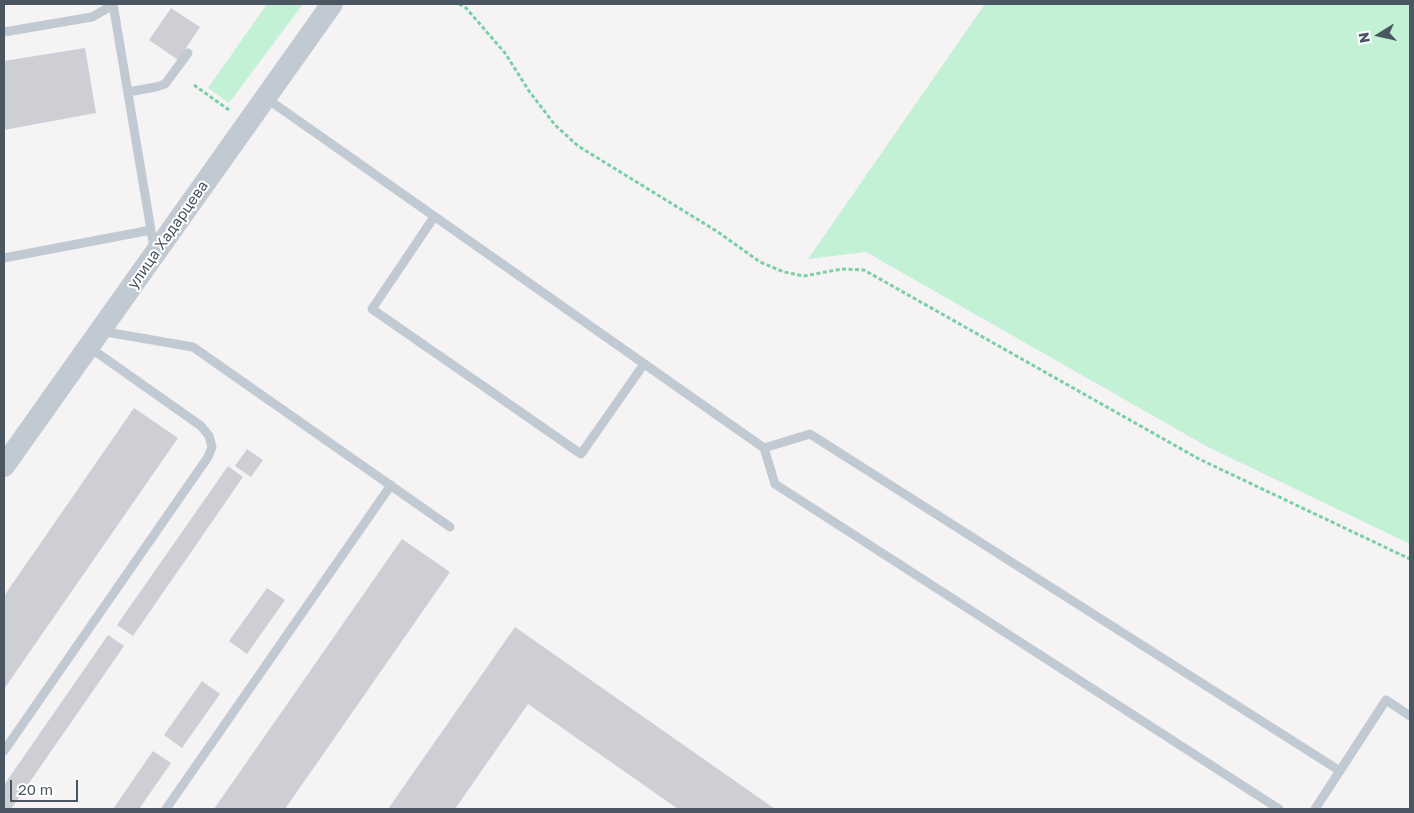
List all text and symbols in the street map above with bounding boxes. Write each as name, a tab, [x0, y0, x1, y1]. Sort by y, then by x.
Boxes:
north arrow	[1354, 10, 1404, 60]
text: N	[1354, 31, 1373, 44]
street label: улица Хадарцева	[124, 177, 212, 293]
scale bar	[12, 770, 80, 802]
text: 20 m	[18, 780, 53, 798]

